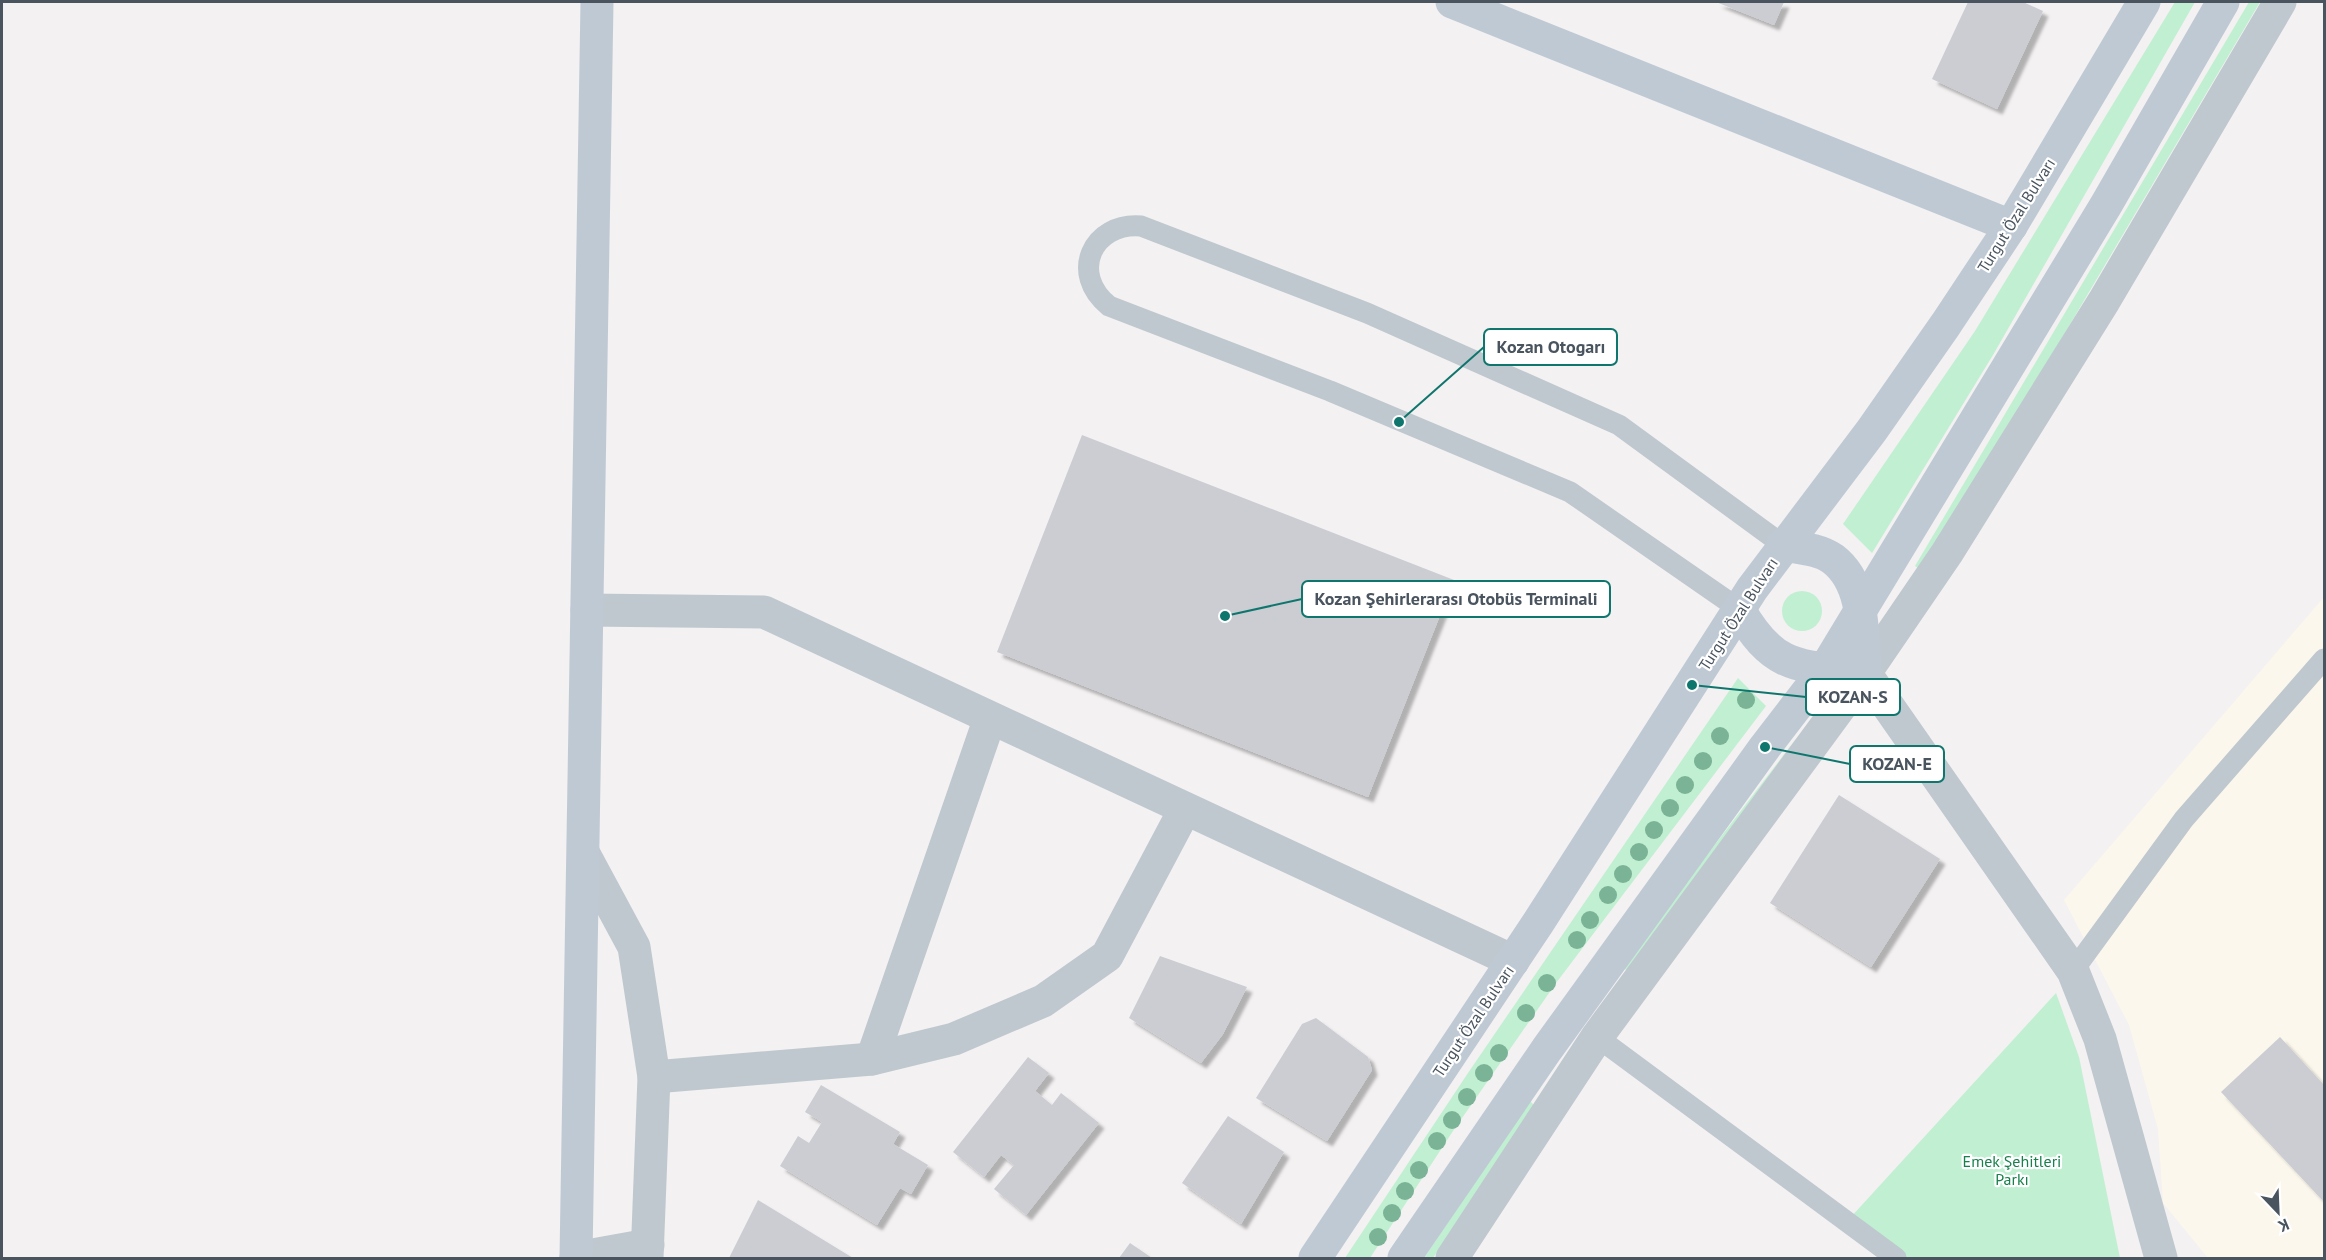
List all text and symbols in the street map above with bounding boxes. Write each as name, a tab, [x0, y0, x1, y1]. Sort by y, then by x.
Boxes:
street label: Turgut Özal Bulvarı	[1973, 154, 2059, 276]
callout: Kozan Otogarı	[1484, 329, 1617, 365]
text: Kozan Otogarı	[1497, 335, 1605, 358]
street label: Turgut Özal Bulvarı	[1694, 554, 1782, 674]
callout: Kozan Şehirlerarası Otobüs Terminali	[1302, 581, 1610, 617]
text: Kozan Şehirlerarası Otobüs Terminali	[1314, 587, 1598, 610]
callout: KOZAN-S	[1806, 679, 1900, 715]
text: KOZAN-S	[1818, 685, 1888, 708]
callout: KOZAN-E	[1850, 746, 1944, 782]
text: KOZAN-E	[1862, 752, 1932, 775]
street label: Turgut Özal Bulvarı	[1428, 961, 1518, 1081]
park label: Emek Şehitleri Parkı	[1963, 1151, 2061, 1189]
north arrow	[2248, 1182, 2308, 1242]
text: K	[2275, 1215, 2292, 1237]

